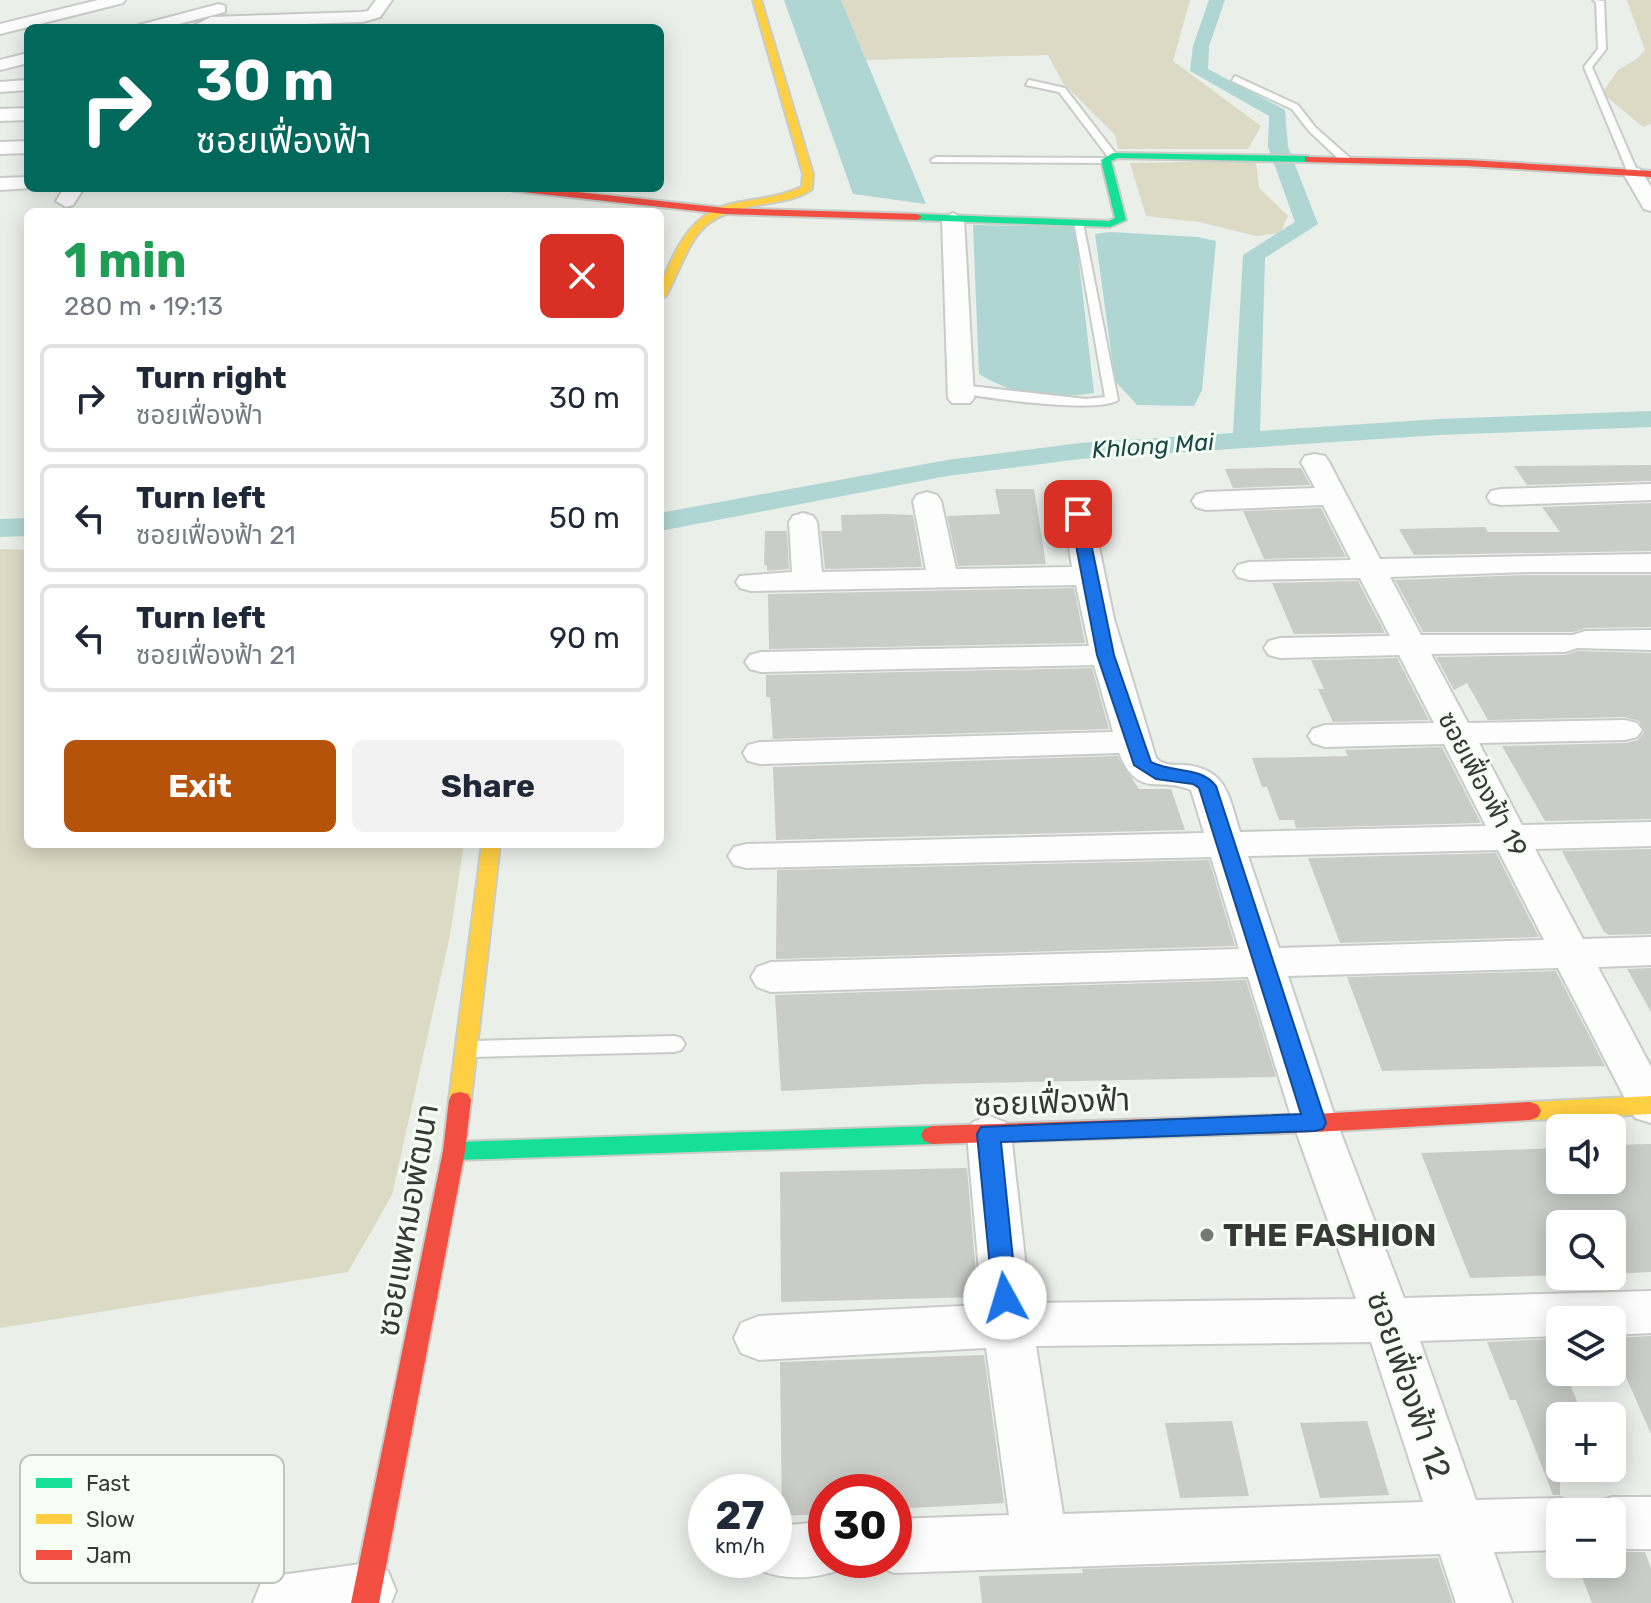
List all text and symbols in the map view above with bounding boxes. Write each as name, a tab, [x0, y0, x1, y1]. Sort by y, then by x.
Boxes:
text: 30 m	[196, 48, 334, 114]
icon: right	[64, 56, 168, 160]
text: ซอยเฟื่องฟ้า	[196, 119, 372, 162]
text: 1 min	[64, 232, 187, 289]
button: close	[540, 234, 624, 318]
text: 280 m · 19:13	[64, 291, 223, 322]
text: Turn right	[136, 360, 287, 396]
icon: right	[68, 376, 112, 420]
text: 30 m	[549, 380, 620, 416]
text: ซอยเฟื่องฟ้า	[136, 400, 263, 431]
water label: Khlong Mai	[1091, 428, 1216, 464]
text: Turn left	[136, 480, 266, 516]
pin	[1044, 480, 1112, 548]
icon: arrive	[1056, 492, 1100, 536]
icon: left	[68, 496, 112, 540]
text: 50 m	[549, 500, 620, 536]
text: ซอยเฟื่องฟ้า 21	[136, 520, 296, 551]
text: Turn left	[136, 600, 266, 636]
icon: left	[68, 616, 112, 660]
text: 90 m	[549, 620, 620, 656]
text: ซอยเฟื่องฟ้า 21	[136, 640, 296, 671]
street label: ซอยเฟื่องฟ้า 19	[1431, 705, 1536, 862]
button: Exit	[64, 740, 336, 832]
button: Share	[352, 740, 624, 832]
street label: ซอยเฟื่องฟ้า	[973, 1077, 1131, 1124]
street label: ซอยแพหมอพัฒนา	[368, 1101, 446, 1339]
map controls	[1546, 1114, 1626, 1578]
button: sound	[1546, 1114, 1626, 1194]
button: search	[1546, 1210, 1626, 1290]
place label: THE FASHION	[1223, 1216, 1437, 1254]
marker: THE FASHION	[1198, 1226, 1216, 1244]
position arrow	[963, 1256, 1047, 1340]
street label: ซอยเฟื่องฟ้า 12	[1359, 1285, 1462, 1484]
button: layers	[1546, 1306, 1626, 1386]
button: +	[1546, 1402, 1626, 1482]
legend	[20, 1455, 284, 1583]
text: Fast	[86, 1470, 131, 1497]
speed limit sign: 30	[808, 1474, 912, 1578]
text: 27	[716, 1492, 764, 1539]
button: −	[1546, 1498, 1626, 1578]
text: Slow	[86, 1506, 135, 1533]
text: km/h	[715, 1534, 765, 1558]
text: Jam	[86, 1542, 132, 1569]

